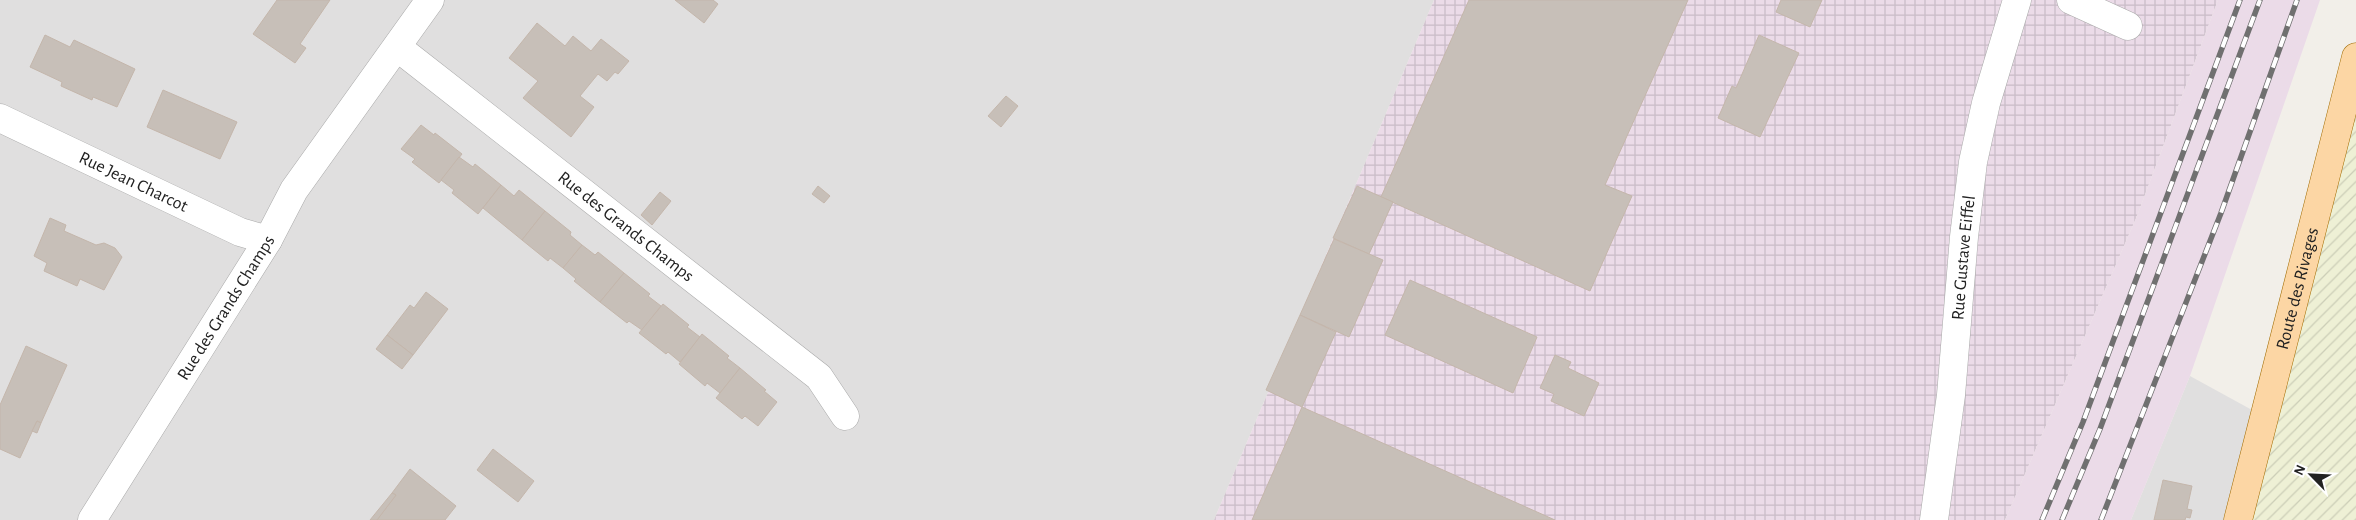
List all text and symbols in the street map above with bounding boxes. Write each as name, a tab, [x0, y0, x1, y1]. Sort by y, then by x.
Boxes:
street label: Rue Jean Charcot	[76, 149, 191, 216]
street label: Rue des Grands Champs	[554, 169, 697, 286]
street label: Rue Gustave Eiffel	[1949, 194, 1979, 321]
street label: Route des Rivages	[2274, 226, 2322, 352]
street label: Rue des Grands Champs	[174, 233, 279, 384]
north arrow	[2286, 450, 2336, 500]
text: N	[2292, 463, 2308, 477]

